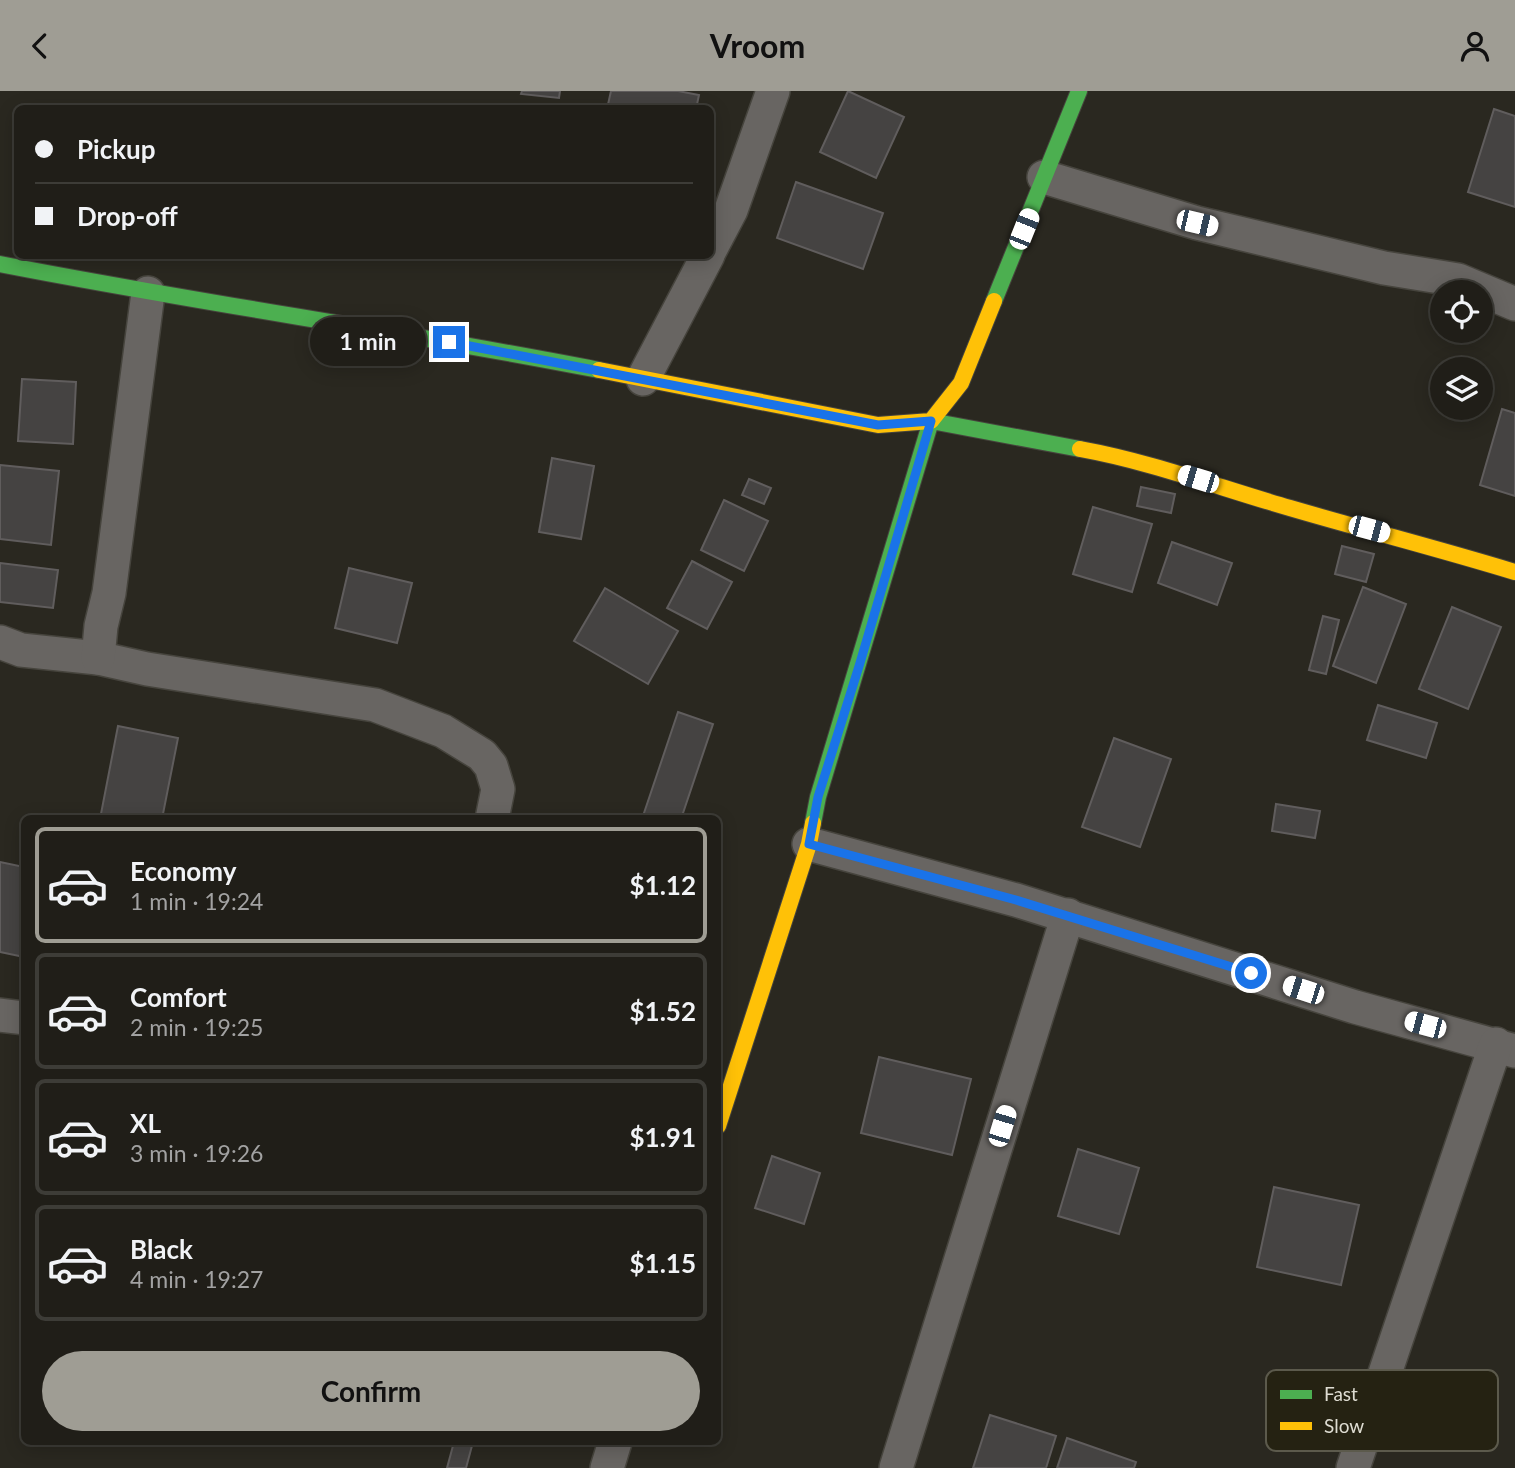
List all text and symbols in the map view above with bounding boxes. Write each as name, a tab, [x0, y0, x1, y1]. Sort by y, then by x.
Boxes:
text: Vroom	[710, 26, 805, 65]
icon: back	[21, 27, 59, 65]
icon: person	[1456, 27, 1494, 65]
text: Pickup	[77, 133, 156, 165]
text: Drop-off	[77, 200, 178, 232]
car	[1007, 206, 1042, 252]
car	[1175, 208, 1220, 238]
map controls	[1430, 280, 1493, 420]
button: locate	[1430, 280, 1493, 343]
callout: 1 min	[309, 317, 424, 367]
route end	[433, 326, 465, 358]
text: 1 min	[339, 327, 397, 355]
button: layers	[1430, 357, 1493, 420]
car	[1175, 463, 1222, 495]
car	[1346, 513, 1393, 545]
icon: car	[46, 854, 109, 917]
text: Economy	[130, 855, 236, 887]
text: $1.12	[630, 869, 696, 901]
text: 1 min · 19:24	[130, 887, 263, 915]
route start	[1235, 957, 1267, 989]
car	[1280, 974, 1327, 1006]
icon: car	[46, 980, 109, 1043]
text: Comfort	[130, 981, 227, 1013]
text: $1.52	[630, 995, 696, 1027]
car	[1402, 1009, 1449, 1041]
text: 2 min · 19:25	[130, 1013, 263, 1041]
car	[986, 1103, 1019, 1149]
icon: car	[46, 1106, 109, 1169]
text: XL	[130, 1107, 161, 1139]
text: $1.91	[630, 1121, 696, 1153]
text: 3 min · 19:26	[130, 1139, 263, 1167]
icon: car	[46, 1232, 109, 1295]
text: Black	[130, 1233, 193, 1265]
text: $1.15	[630, 1247, 696, 1279]
text: 4 min · 19:27	[130, 1265, 263, 1293]
button: Confirm	[42, 1351, 700, 1431]
legend	[1266, 1370, 1498, 1451]
text: Fast	[1324, 1382, 1358, 1405]
text: Slow	[1324, 1414, 1364, 1437]

